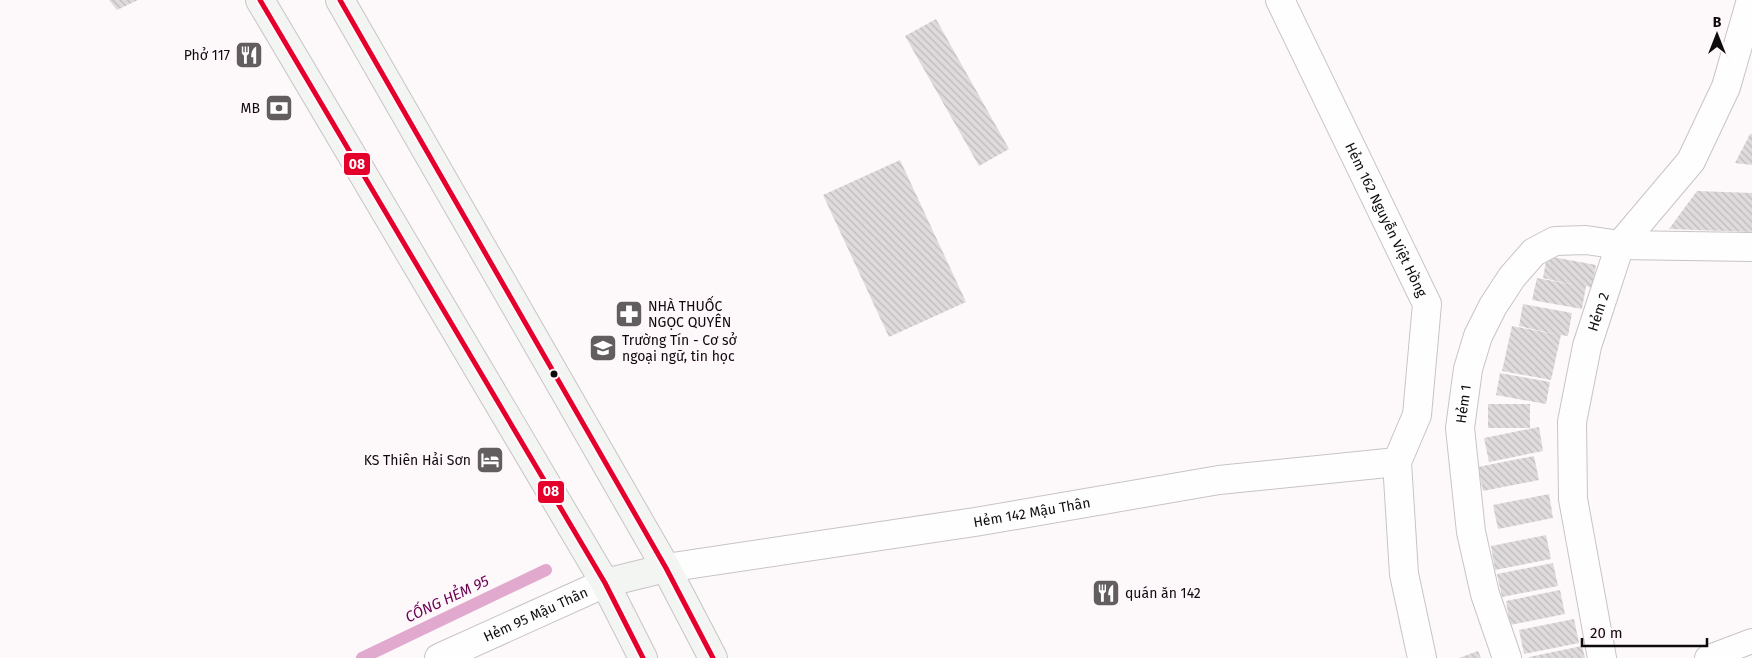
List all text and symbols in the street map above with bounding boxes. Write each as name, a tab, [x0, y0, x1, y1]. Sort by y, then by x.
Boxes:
north arrow	[1692, 10, 1742, 60]
text: B	[1713, 14, 1722, 31]
restaurant icon: Phở 117	[234, 40, 264, 70]
place label: Phở 117	[184, 47, 230, 64]
bank icon: MB	[264, 93, 294, 123]
place label: MB	[241, 100, 260, 117]
street label: Hẻm 162 Nguyễn Việt Hồng	[1341, 140, 1431, 301]
line badge: 08	[343, 152, 371, 176]
text: 08	[349, 156, 365, 173]
street label: Hẻm 2	[1584, 290, 1613, 334]
place label: NHÀ THUỐC NGỌC QUYÊN	[648, 295, 731, 331]
pharmacy icon: NHÀ THUỐC NGỌC QUYÊN	[614, 299, 644, 329]
place label: Trường Tín - Cơ sở ngoại ngữ, tin học	[622, 332, 737, 365]
school or university icon: Trường Tín - Cơ sở ngoại ngữ, tin học	[588, 333, 618, 363]
unlabelled marker	[549, 369, 559, 379]
street label: Hẻm 1	[1453, 384, 1475, 425]
hotel icon: KS Thiên Hải Sơn	[475, 445, 505, 475]
place label: KS Thiên Hải Sơn	[364, 452, 471, 469]
line badge: 08	[537, 480, 565, 504]
text: 08	[543, 483, 559, 500]
street label: Hẻm 142 Mậu Thân	[972, 494, 1092, 531]
water label: CỐNG HẺM 95	[401, 570, 492, 626]
restaurant icon: quán ăn 142	[1091, 578, 1121, 608]
street label: Hẻm 95 Mậu Thân	[481, 584, 591, 646]
place label: quán ăn 142	[1125, 585, 1201, 602]
scale bar	[1582, 616, 1707, 648]
text: 20 m	[1590, 624, 1623, 642]

